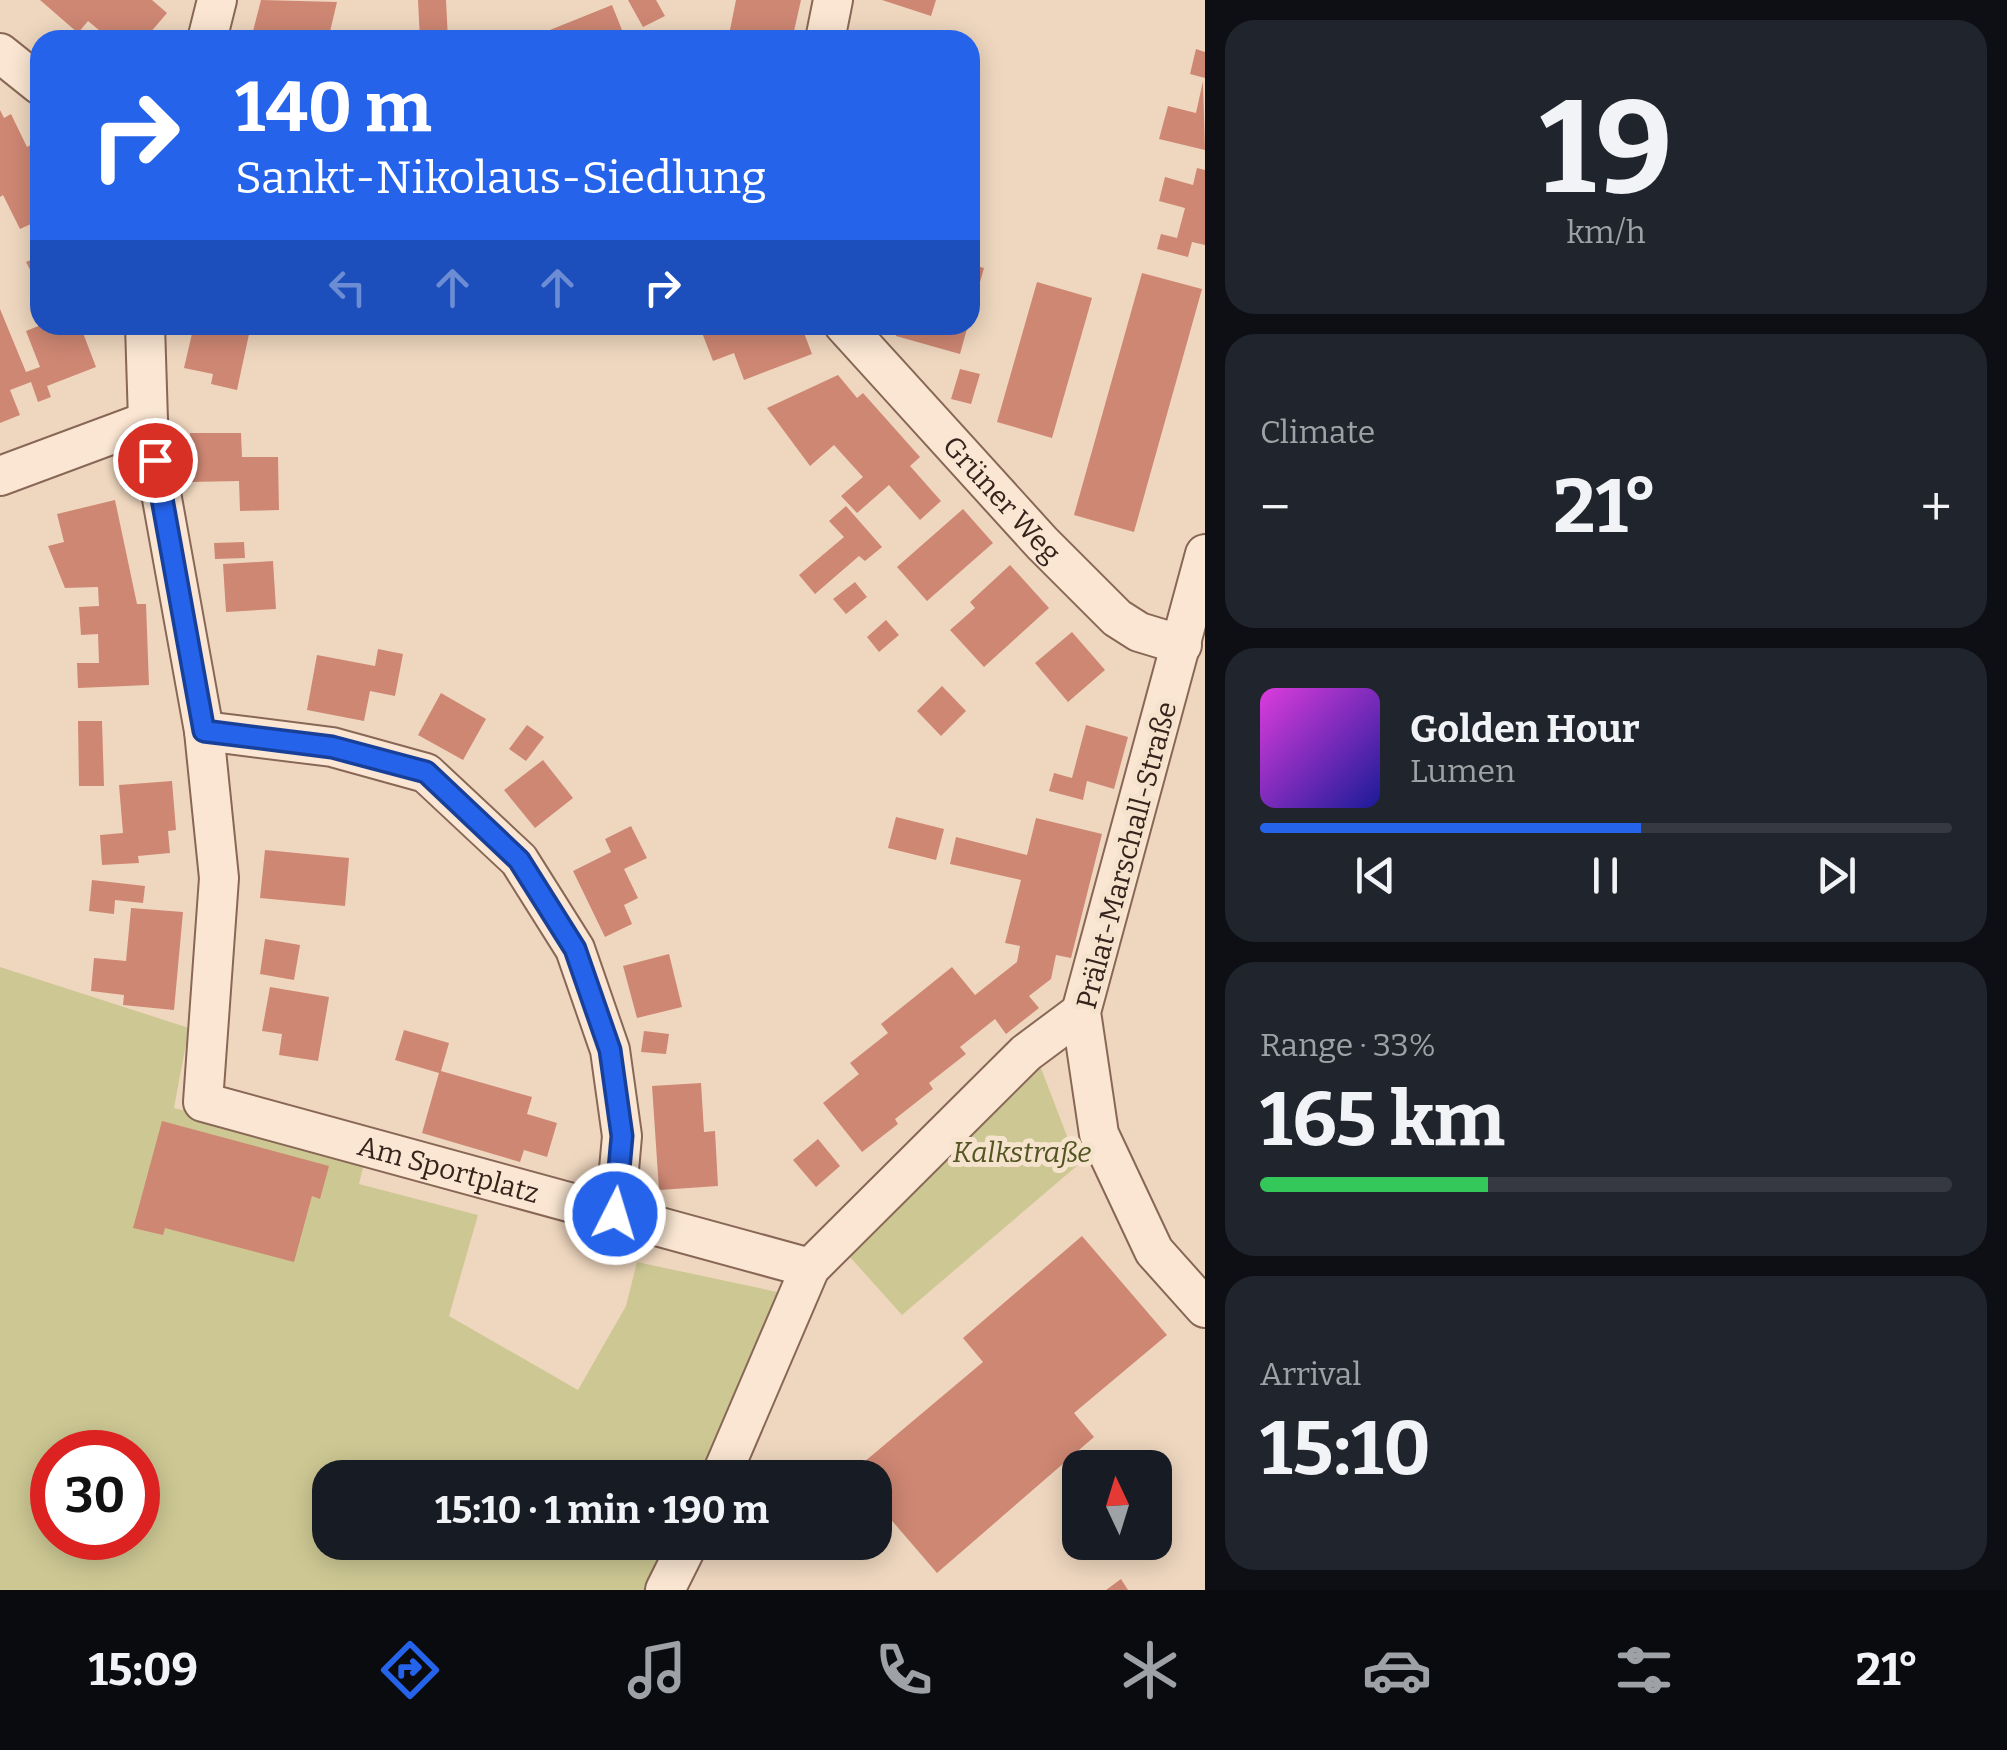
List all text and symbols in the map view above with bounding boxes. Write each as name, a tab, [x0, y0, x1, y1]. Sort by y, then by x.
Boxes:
text: 140 m	[235, 66, 432, 150]
icon: right	[70, 70, 200, 200]
text: 19	[1540, 70, 1673, 226]
text: Sankt-Nikolaus-Siedlung	[235, 151, 766, 205]
text: km/h	[1566, 213, 1646, 251]
icon: left	[320, 260, 375, 315]
icon: ahead	[425, 260, 480, 315]
icon: ahead	[530, 260, 585, 315]
icon: right	[635, 260, 690, 315]
text: Climate	[1260, 413, 1375, 451]
pin	[113, 418, 198, 503]
street label: Grüner Weg	[936, 429, 1067, 569]
icon: arrive	[128, 433, 183, 488]
text: 21°	[1553, 462, 1658, 552]
text: −	[1260, 475, 1290, 541]
text: +	[1921, 475, 1952, 541]
street label: Prälat-Marschall-Straße	[1070, 698, 1183, 1012]
text: Golden Hour	[1410, 706, 1640, 752]
text: Lumen	[1410, 752, 1515, 790]
icon: previous	[1348, 848, 1403, 903]
icon: pause	[1578, 848, 1633, 903]
icon: next	[1809, 848, 1864, 903]
text: Range · 33%	[1260, 1026, 1436, 1064]
text: 165 km	[1260, 1075, 1505, 1165]
street label: Am Sportplatz	[354, 1129, 543, 1210]
park label: Kalkstraße	[953, 1136, 1091, 1169]
position arrow	[563, 1162, 667, 1266]
text: Arrival	[1260, 1355, 1361, 1393]
text: 15:10	[1260, 1404, 1431, 1494]
speed limit sign: 30	[30, 1430, 160, 1560]
north arrow	[1062, 1450, 1172, 1560]
map controls	[1062, 1450, 1172, 1560]
text: 15:10 · 1 min · 190 m	[435, 1487, 769, 1533]
icon: directions	[375, 1635, 445, 1705]
icon: music	[622, 1635, 692, 1705]
icon: phone	[869, 1635, 939, 1705]
icon: climate	[1115, 1635, 1185, 1705]
icon: car	[1362, 1635, 1432, 1705]
icon: filters	[1609, 1635, 1679, 1705]
text: 15:09	[88, 1643, 198, 1697]
text: 21°	[1856, 1643, 1919, 1697]

